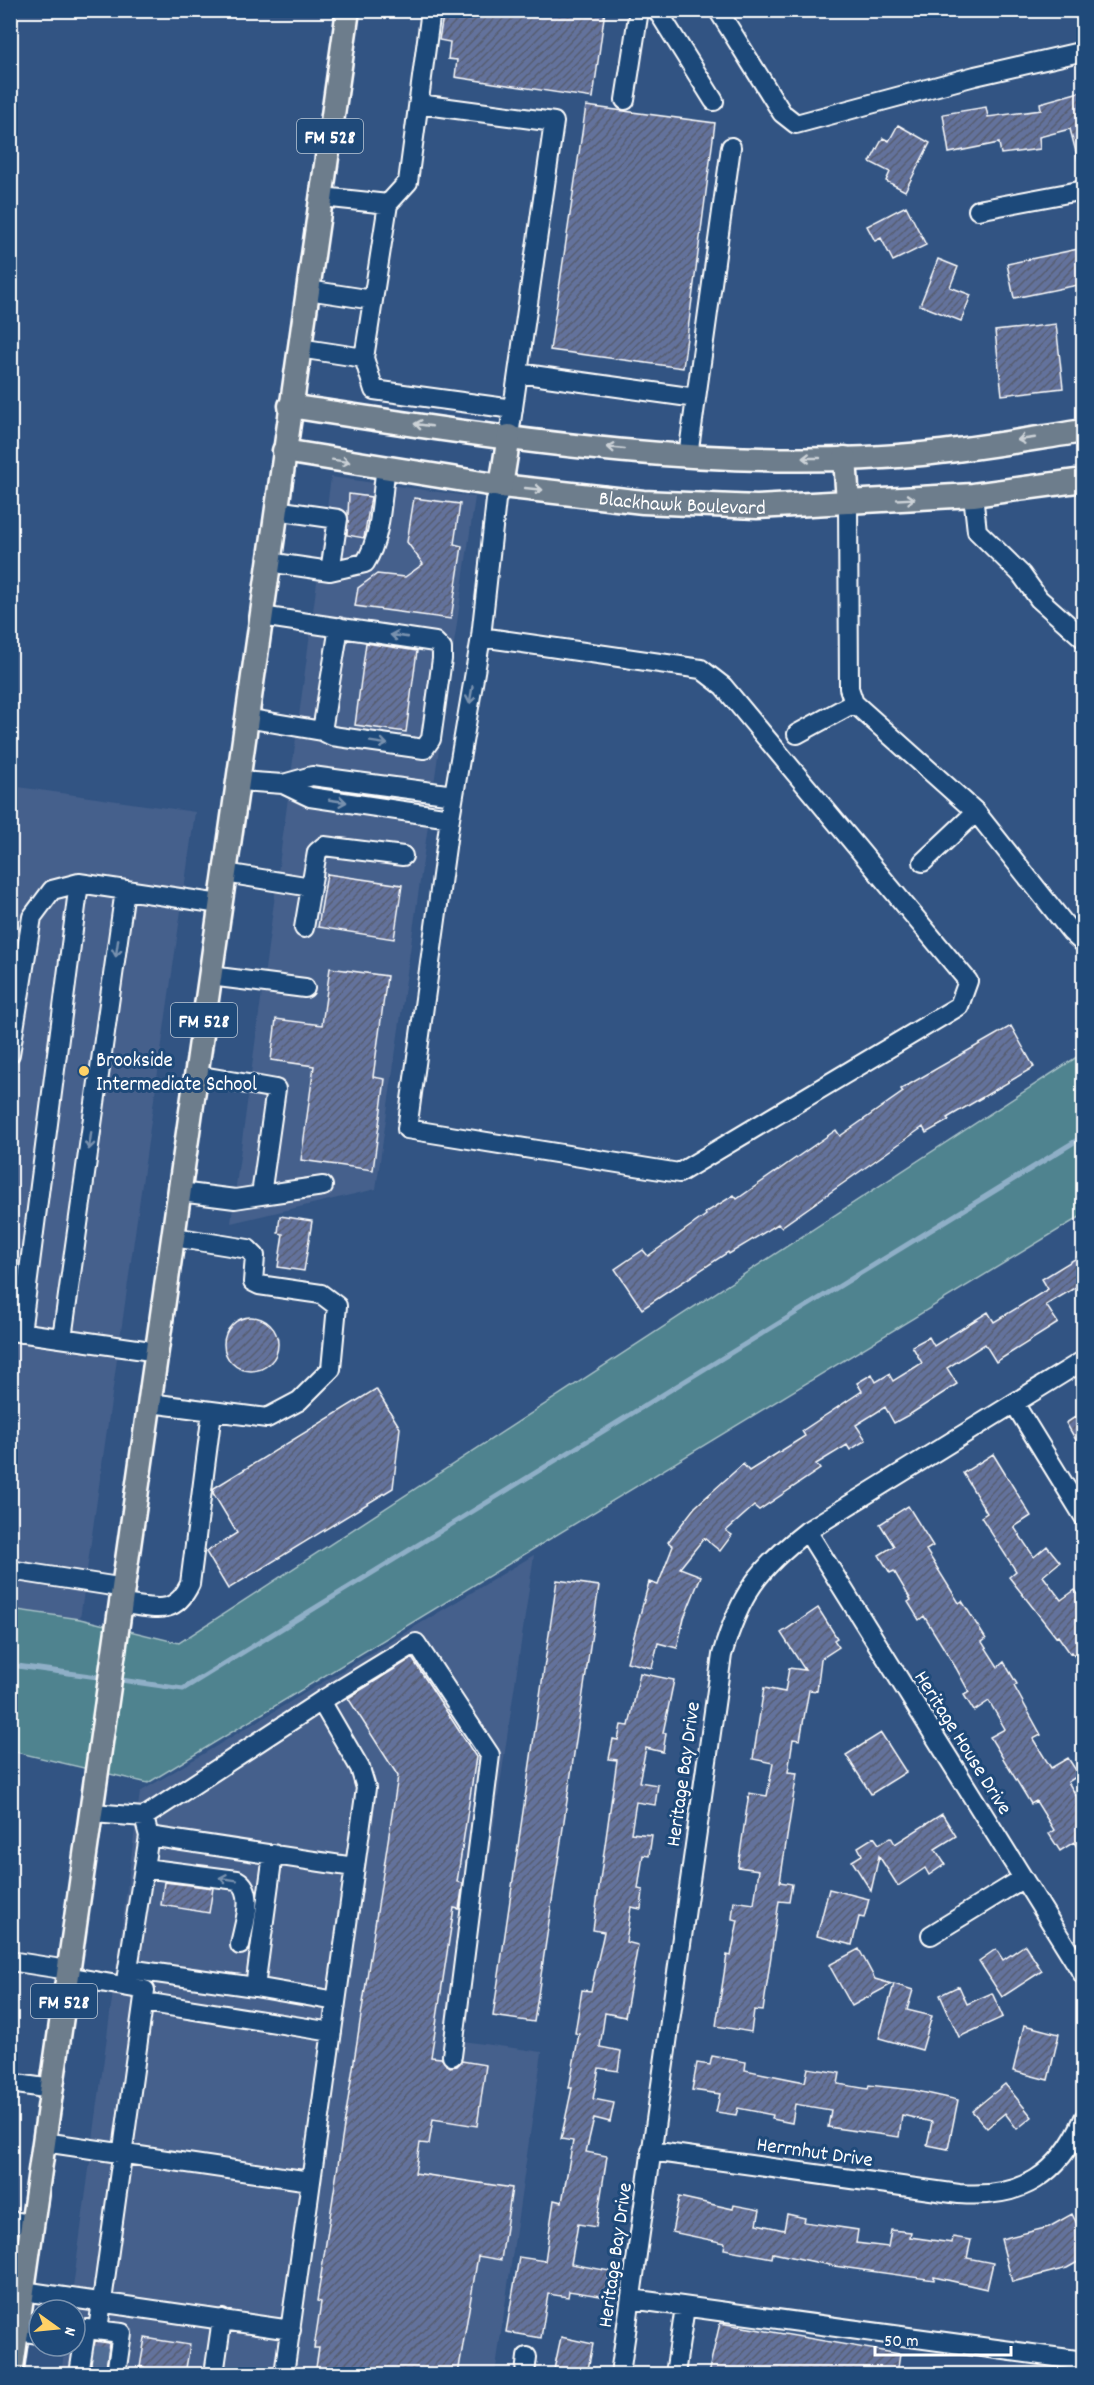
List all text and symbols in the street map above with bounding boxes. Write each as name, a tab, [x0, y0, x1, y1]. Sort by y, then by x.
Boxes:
road number: FM 528	[297, 119, 363, 153]
one-way arrow	[413, 419, 433, 430]
one-way arrow	[1016, 434, 1036, 445]
one-way arrow	[607, 443, 627, 454]
one-way arrow	[801, 452, 821, 464]
one-way arrow	[331, 455, 351, 466]
one-way arrow	[524, 484, 544, 495]
street label: Blackhawk Boulevard	[597, 485, 767, 525]
one-way arrow	[896, 493, 916, 504]
one-way arrow	[390, 630, 409, 641]
one-way arrow	[465, 685, 476, 704]
one-way arrow	[369, 737, 389, 748]
one-way arrow	[328, 796, 347, 807]
one-way arrow	[111, 938, 122, 957]
road number: FM 528	[171, 1003, 237, 1037]
place label: Brookside Intermediate School	[96, 1047, 257, 1101]
marker: Brookside Intermediate School	[77, 1064, 91, 1078]
one-way arrow	[84, 1131, 95, 1150]
street label: Heritage House Drive	[905, 1666, 1018, 1821]
street label: Heritage Bay Drive	[660, 1700, 710, 1849]
one-way arrow	[219, 1874, 238, 1885]
road number: FM 528	[31, 1984, 97, 2018]
street label: Herrnhut Drive	[755, 2131, 875, 2177]
street label: Heritage Bay Drive	[592, 2181, 642, 2330]
north arrow	[27, 2298, 87, 2358]
scale bar	[875, 2319, 1012, 2357]
text: N	[57, 2324, 81, 2338]
text: 50 m	[884, 2330, 919, 2355]

